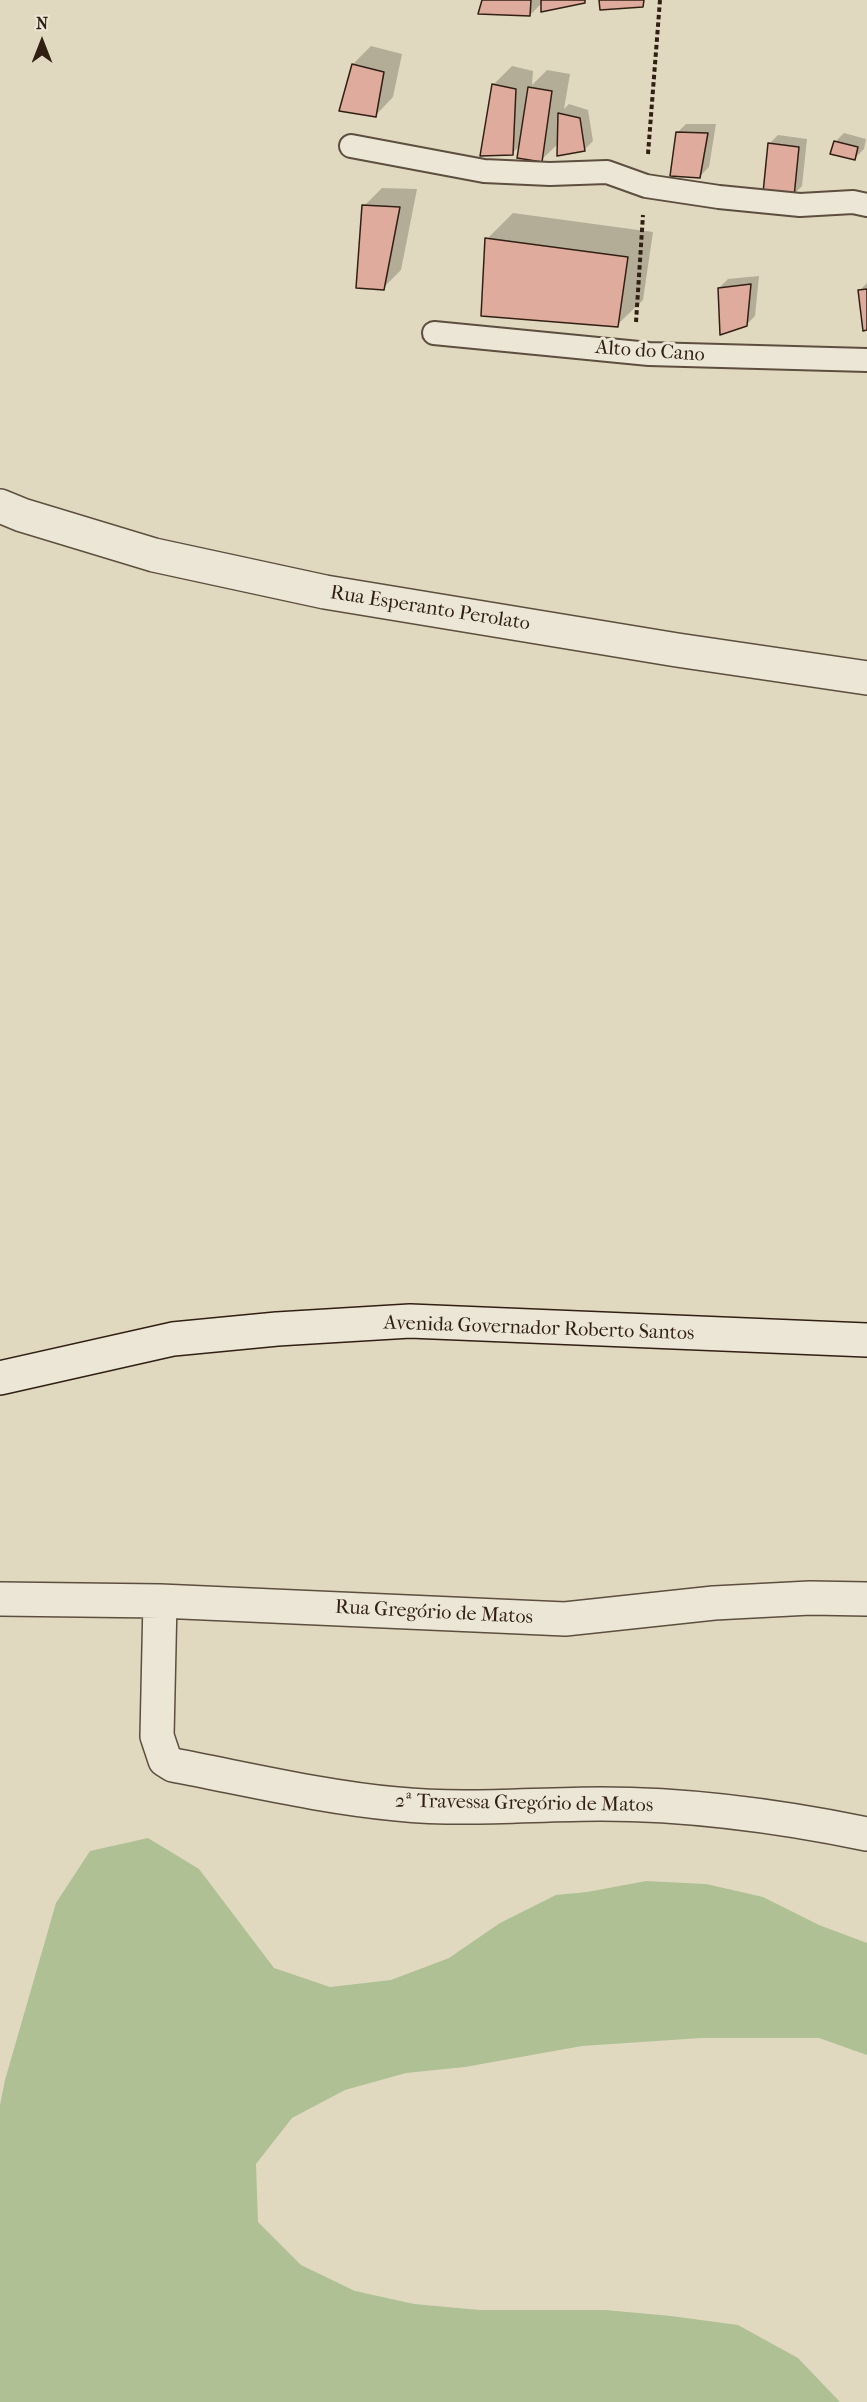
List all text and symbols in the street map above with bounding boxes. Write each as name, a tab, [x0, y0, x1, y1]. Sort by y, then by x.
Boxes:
north arrow	[12, 12, 72, 72]
text: N	[36, 14, 48, 33]
street label: Alto do Cano	[594, 336, 706, 368]
street label: Rua Esperanto Perolato	[328, 581, 532, 637]
street label: Avenida Governador Roberto Santos	[383, 1312, 695, 1346]
street label: Rua Gregório de Matos	[334, 1596, 534, 1630]
street label: 2ª Travessa Gregório de Matos	[395, 1790, 653, 1818]

